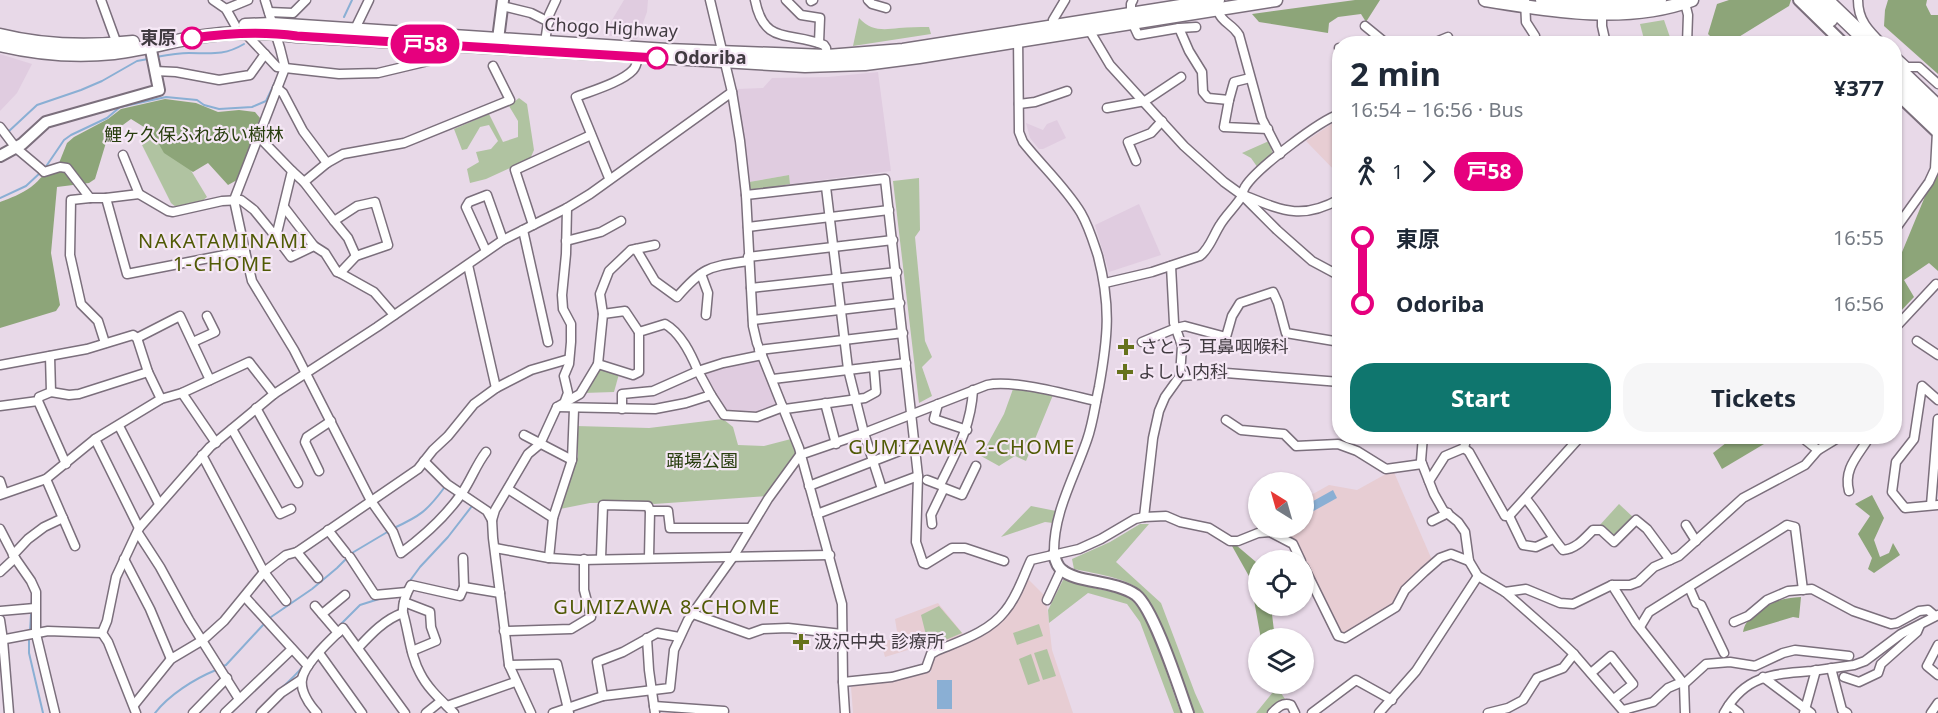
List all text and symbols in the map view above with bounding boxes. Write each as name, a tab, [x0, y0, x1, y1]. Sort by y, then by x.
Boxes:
street label: Chogo Highway	[544, 12, 679, 43]
line badge: 戸58	[390, 24, 460, 63]
place label: 東原	[140, 25, 176, 49]
marker: 東原	[181, 27, 203, 49]
text: 戸58	[402, 30, 448, 58]
place label: Odoriba	[674, 45, 746, 69]
marker: Odoriba	[646, 47, 668, 69]
text: 2 min	[1350, 51, 1441, 96]
text: ¥377	[1834, 72, 1884, 102]
text: 16:54 – 16:56 · Bus	[1350, 96, 1523, 123]
park label: 鯉ヶ久保ふれあい樹林	[104, 122, 284, 146]
icon: walk	[1350, 155, 1383, 188]
icon: forward	[1412, 155, 1445, 188]
text: 戸58	[1466, 157, 1511, 185]
text: 1	[1392, 158, 1403, 185]
text: 東原	[1396, 223, 1440, 253]
text: 16:55	[1833, 224, 1884, 251]
district label: NAKATAMINAMI 1-CHOME	[138, 227, 308, 277]
text: Odoriba	[1396, 288, 1485, 318]
text: 16:56	[1833, 290, 1884, 317]
place label: さとう 耳鼻咽喉科	[1140, 334, 1289, 358]
marker: さとう 耳鼻咽喉科	[1117, 338, 1135, 356]
place label: よしい内科	[1138, 359, 1228, 383]
marker: よしい内科	[1116, 363, 1134, 381]
button: Start	[1350, 363, 1611, 432]
button: Tickets	[1623, 363, 1884, 432]
district label: GUMIZAWA 2-CHOME	[848, 433, 1076, 460]
park label: 踊場公園	[666, 448, 738, 472]
north arrow	[1248, 472, 1314, 538]
map controls	[1248, 472, 1314, 694]
button: locate	[1248, 550, 1314, 616]
district label: GUMIZAWA 8-CHOME	[553, 593, 781, 620]
button: layers	[1248, 628, 1314, 694]
place label: 汲沢中央 診療所	[814, 629, 945, 653]
marker: 汲沢中央 診療所	[792, 633, 810, 651]

